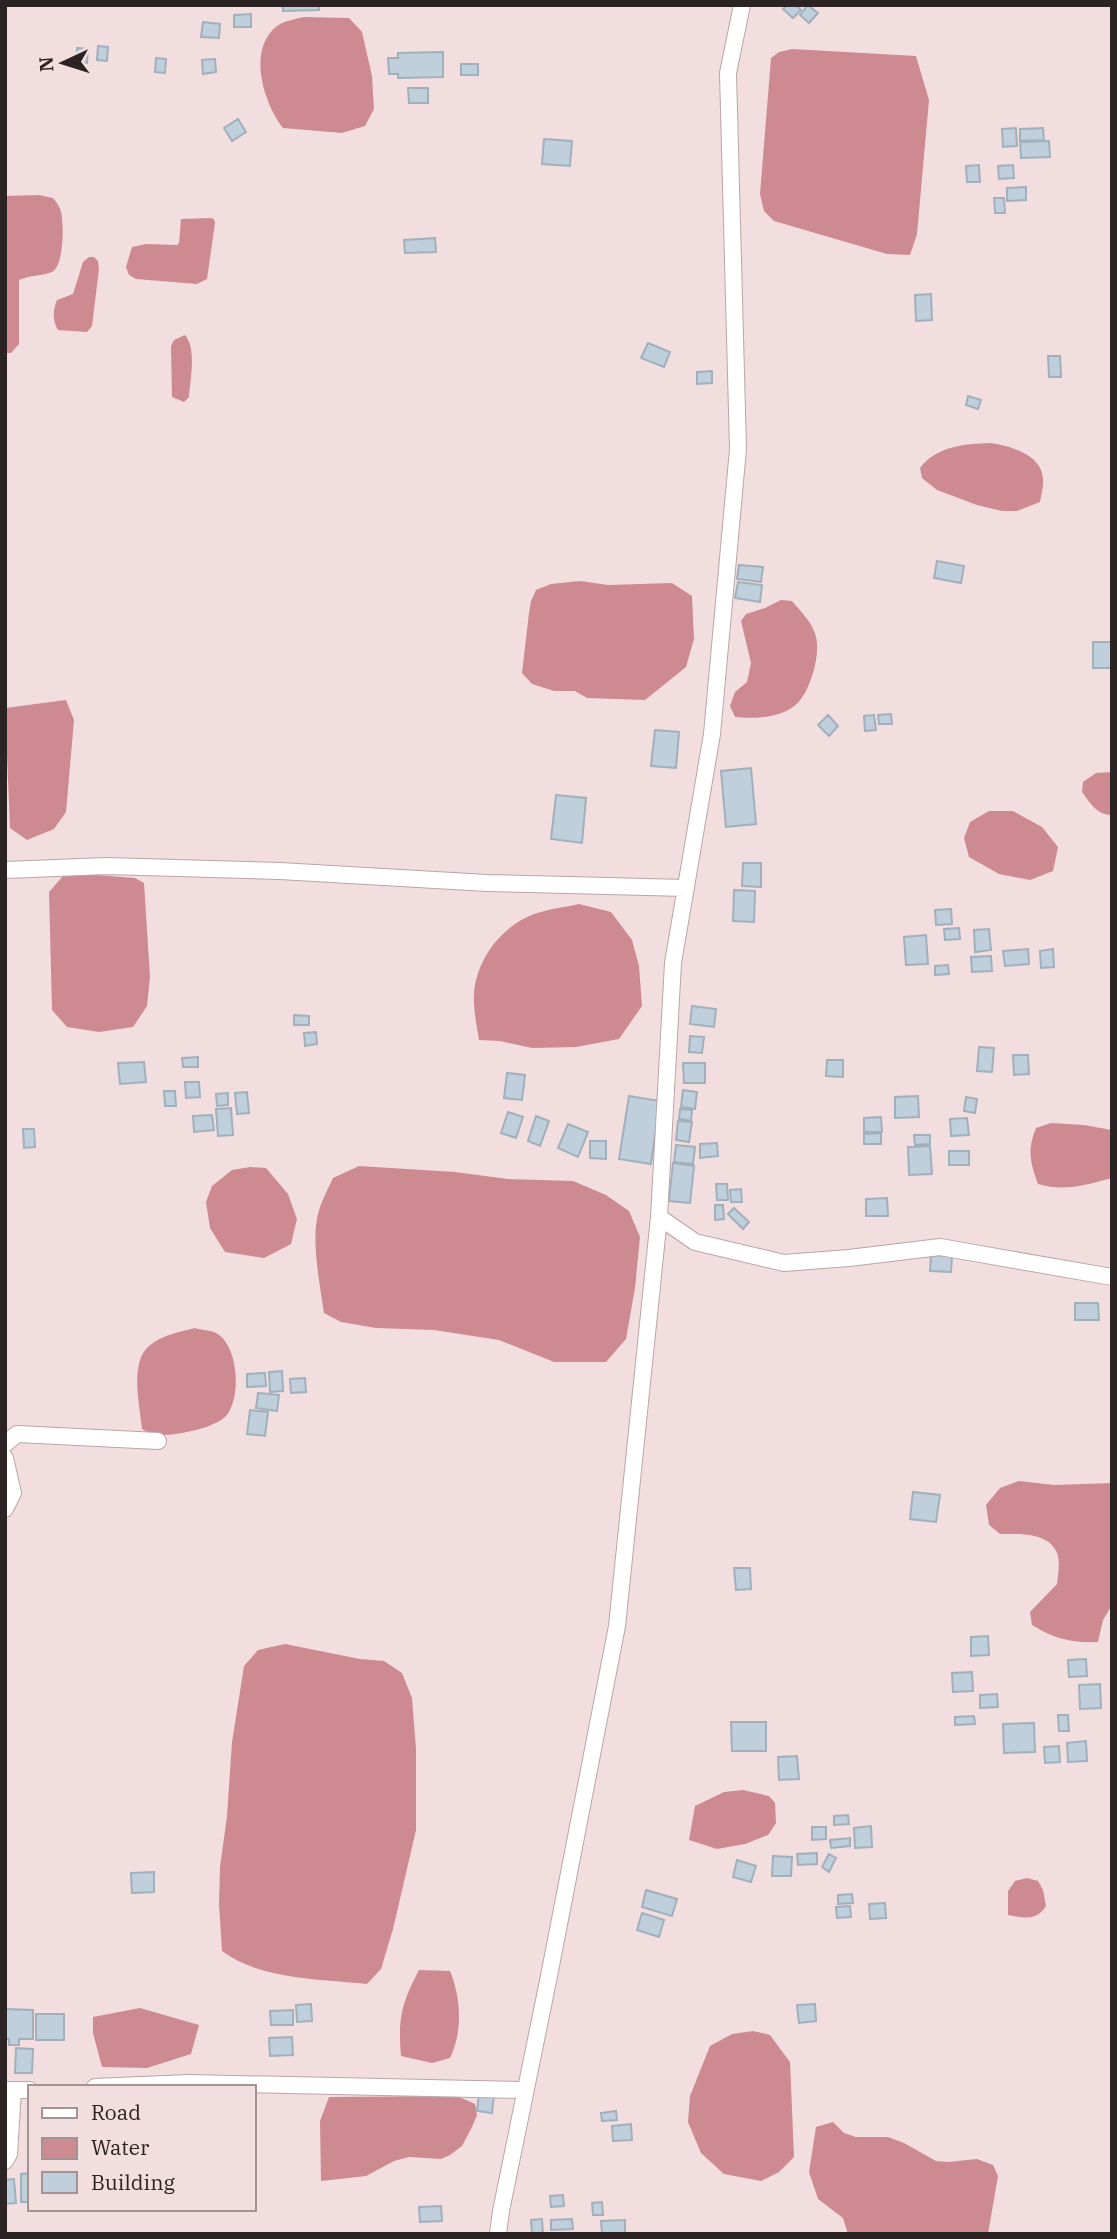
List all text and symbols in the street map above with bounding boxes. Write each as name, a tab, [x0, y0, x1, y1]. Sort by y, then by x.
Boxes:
north arrow	[28, 28, 98, 98]
text: N	[34, 56, 59, 73]
legend	[28, 2085, 256, 2211]
text: Road	[91, 2098, 141, 2126]
text: Water	[91, 2133, 150, 2161]
text: Building	[91, 2168, 176, 2196]

